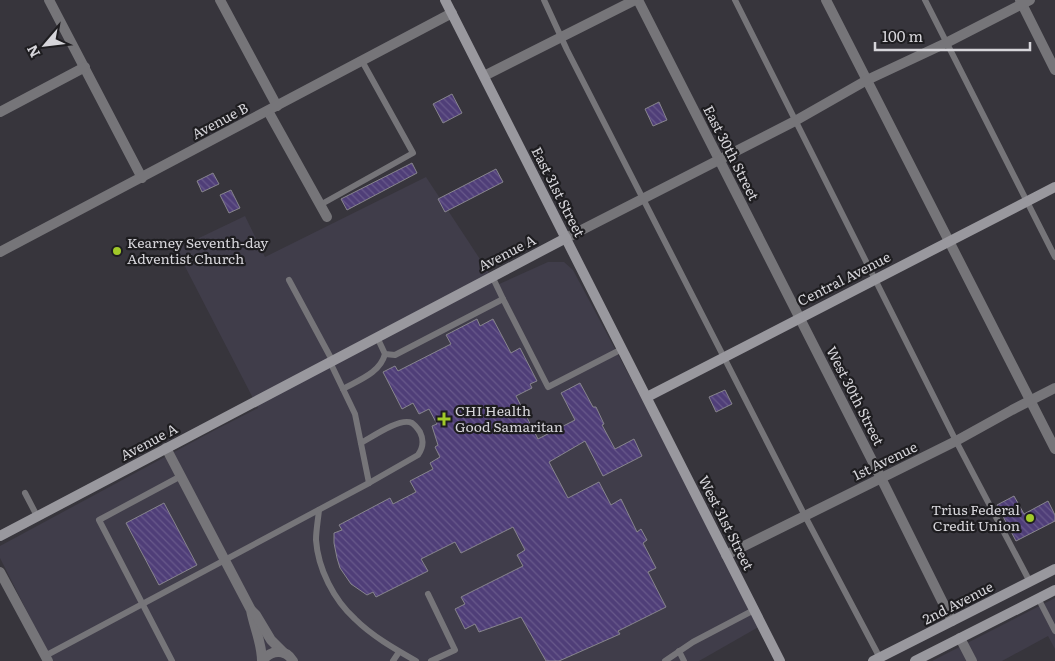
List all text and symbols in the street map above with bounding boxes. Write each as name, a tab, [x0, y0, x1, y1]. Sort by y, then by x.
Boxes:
north arrow	[20, 20, 70, 70]
scale bar	[875, 20, 1030, 52]
text: 100 m	[882, 24, 923, 47]
text: N	[21, 41, 44, 61]
street label: Avenue B	[188, 97, 251, 143]
street label: East 30th Street	[699, 101, 765, 204]
street label: East 31st Street	[528, 143, 590, 240]
street label: Avenue A	[474, 229, 539, 275]
place label: Kearney Seventh-day Adventist Church	[127, 232, 269, 268]
marker: Kearney Seventh-day Adventist Church	[111, 245, 123, 257]
street label: Central Avenue	[794, 246, 893, 310]
street label: West 30th Street	[822, 342, 890, 449]
place label: CHI Health Good Samaritan	[455, 400, 563, 436]
marker: CHI Health Good Samaritan	[437, 412, 451, 426]
street label: Avenue A	[116, 417, 181, 465]
street label: 1st Avenue	[849, 436, 920, 484]
street label: West 31st Street	[694, 472, 759, 574]
place label: Trius Federal Credit Union	[931, 499, 1020, 535]
marker: Trius Federal Credit Union	[1024, 512, 1036, 524]
street label: 2nd Avenue	[919, 576, 996, 628]

